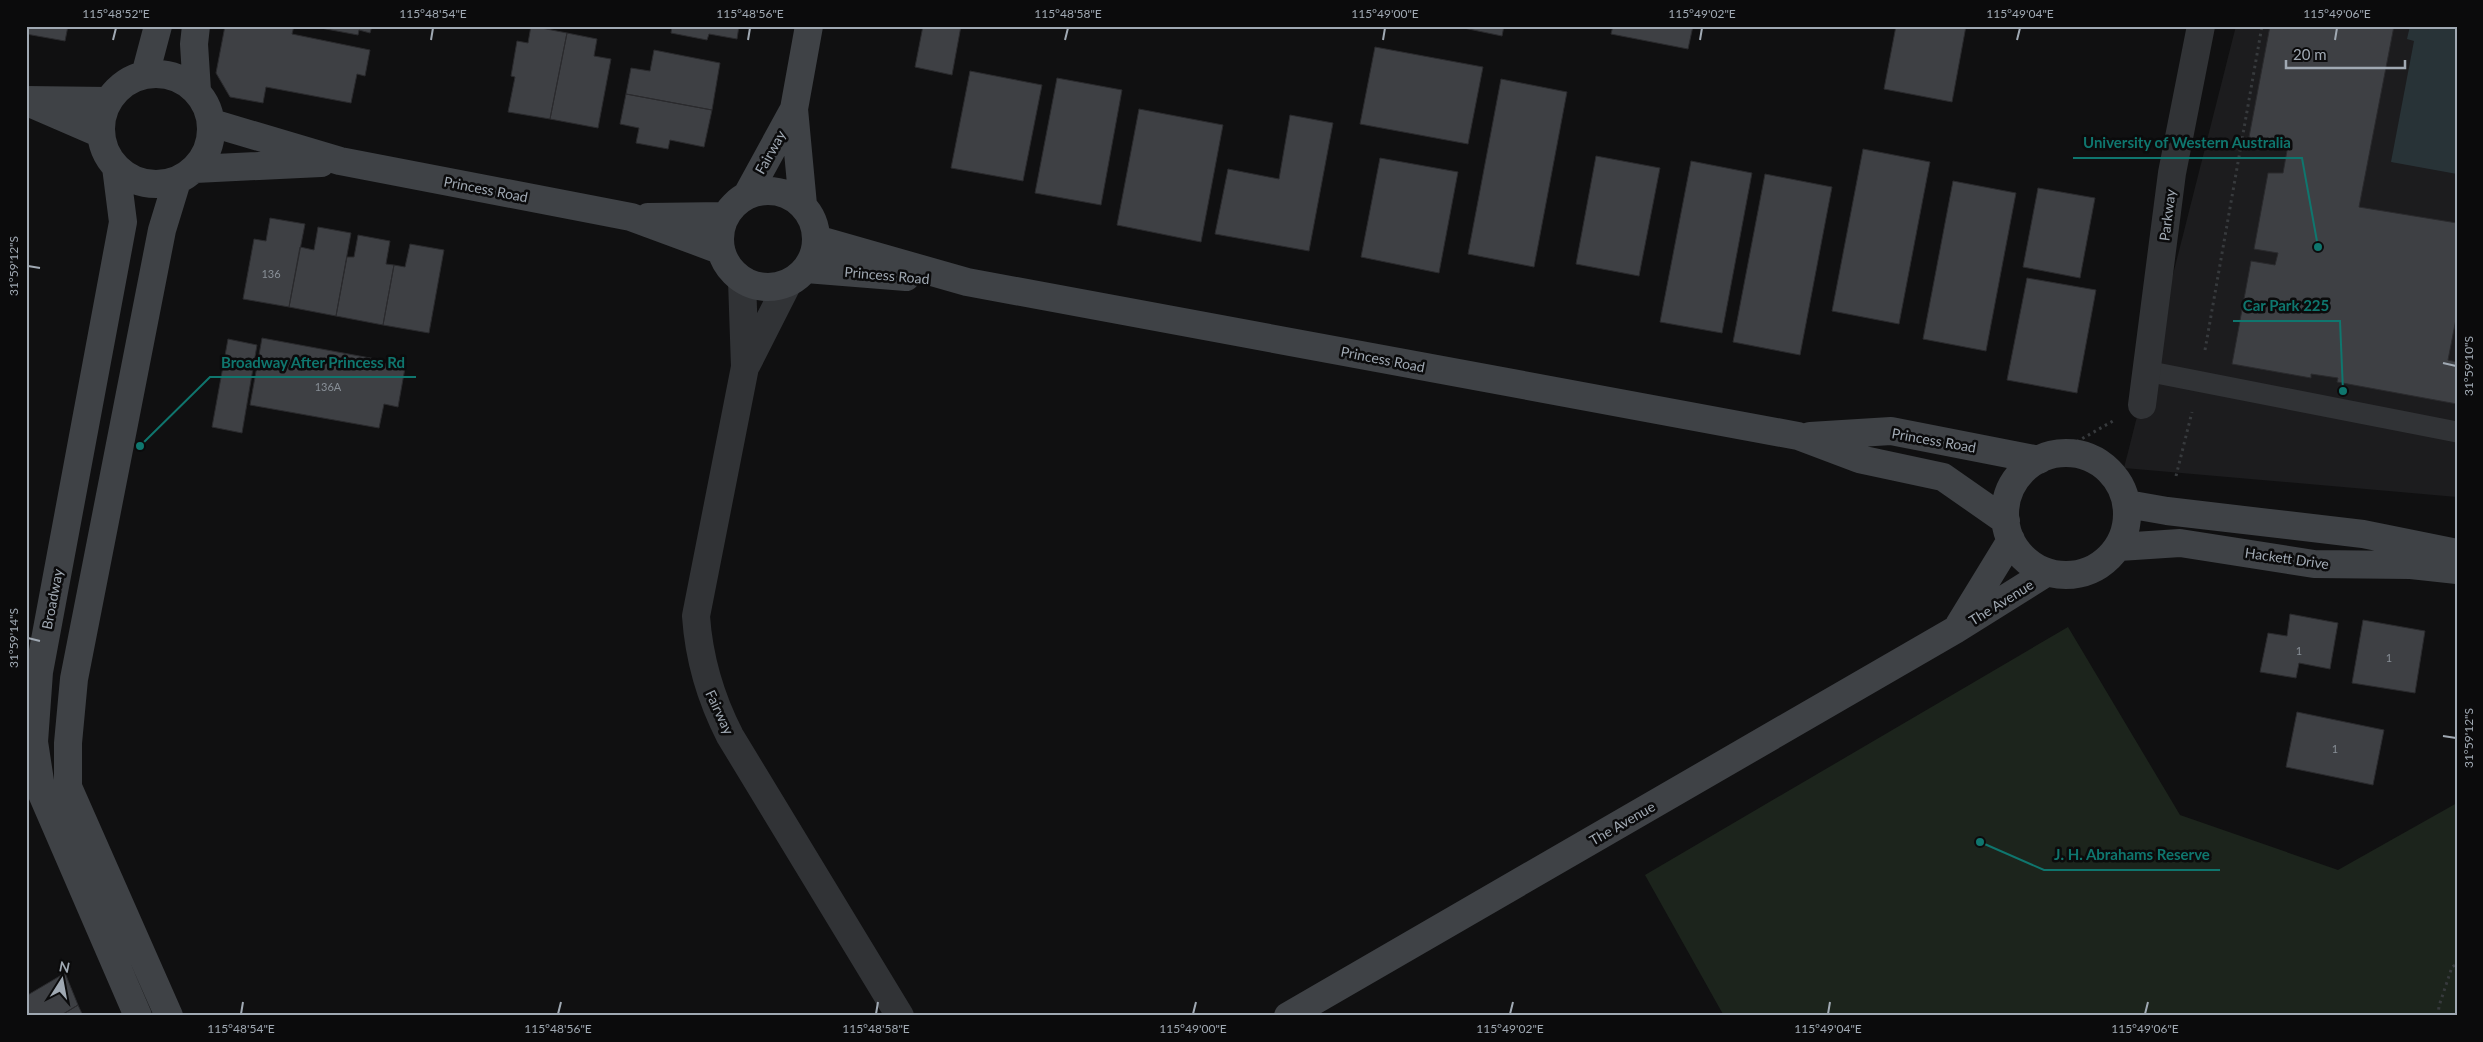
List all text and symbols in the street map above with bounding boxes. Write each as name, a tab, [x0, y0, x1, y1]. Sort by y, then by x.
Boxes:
text: 115°48'52"E	[82, 6, 150, 21]
text: 115°48'54"E	[399, 6, 467, 21]
text: 115°48'56"E	[716, 6, 784, 21]
text: 115°48'58"E	[1034, 6, 1102, 21]
text: 115°49'00"E	[1351, 6, 1419, 21]
text: 115°49'02"E	[1668, 6, 1736, 21]
text: 115°49'04"E	[1986, 6, 2054, 21]
text: 115°49'06"E	[2303, 6, 2371, 21]
scale bar	[2286, 38, 2404, 70]
text: 20 m	[2293, 45, 2327, 63]
street label: Fairway	[751, 127, 789, 177]
callout: University of Western Australia	[2073, 128, 2302, 158]
text: University of Western Australia	[2083, 133, 2291, 151]
street label: Princess Road	[443, 173, 529, 205]
street label: Parkway	[2155, 187, 2179, 242]
text: 31°59'12"S	[6, 236, 21, 296]
street label: Princess Road	[844, 263, 930, 287]
house number: 136	[261, 267, 281, 280]
callout: Car Park 225	[2233, 291, 2340, 321]
text: Car Park 225	[2243, 296, 2329, 314]
text: 31°59'10"S	[2461, 336, 2476, 396]
street label: Princess Road	[1340, 343, 1426, 375]
callout: Broadway After Princess Rd	[210, 347, 416, 377]
text: Broadway After Princess Rd	[221, 353, 405, 371]
house number: 136A	[315, 380, 342, 393]
street label: Princess Road	[1891, 424, 1977, 456]
street label: Hackett Drive	[2244, 544, 2330, 572]
street label: Broadway	[38, 566, 66, 631]
street label: The Avenue	[1966, 575, 2036, 629]
text: 31°59'14"S	[6, 608, 21, 668]
house number: 1	[2296, 644, 2302, 657]
house number: 1	[2386, 651, 2392, 664]
street label: Fairway	[702, 687, 738, 738]
text: 31°59'12"S	[2461, 708, 2476, 768]
house number: 1	[2332, 742, 2338, 755]
street label: The Avenue	[1586, 797, 1658, 849]
callout: J. H. Abrahams Reserve	[2044, 840, 2220, 870]
text: J. H. Abrahams Reserve	[2054, 845, 2210, 863]
north arrow	[38, 954, 88, 1004]
text: N	[58, 957, 71, 976]
text: 115°48'54"E	[207, 1021, 275, 1036]
text: 115°48'56"E	[524, 1021, 592, 1036]
text: 115°48'58"E	[842, 1021, 910, 1036]
text: 115°49'00"E	[1159, 1021, 1227, 1036]
text: 115°49'02"E	[1476, 1021, 1544, 1036]
text: 115°49'04"E	[1794, 1021, 1862, 1036]
text: 115°49'06"E	[2111, 1021, 2179, 1036]

